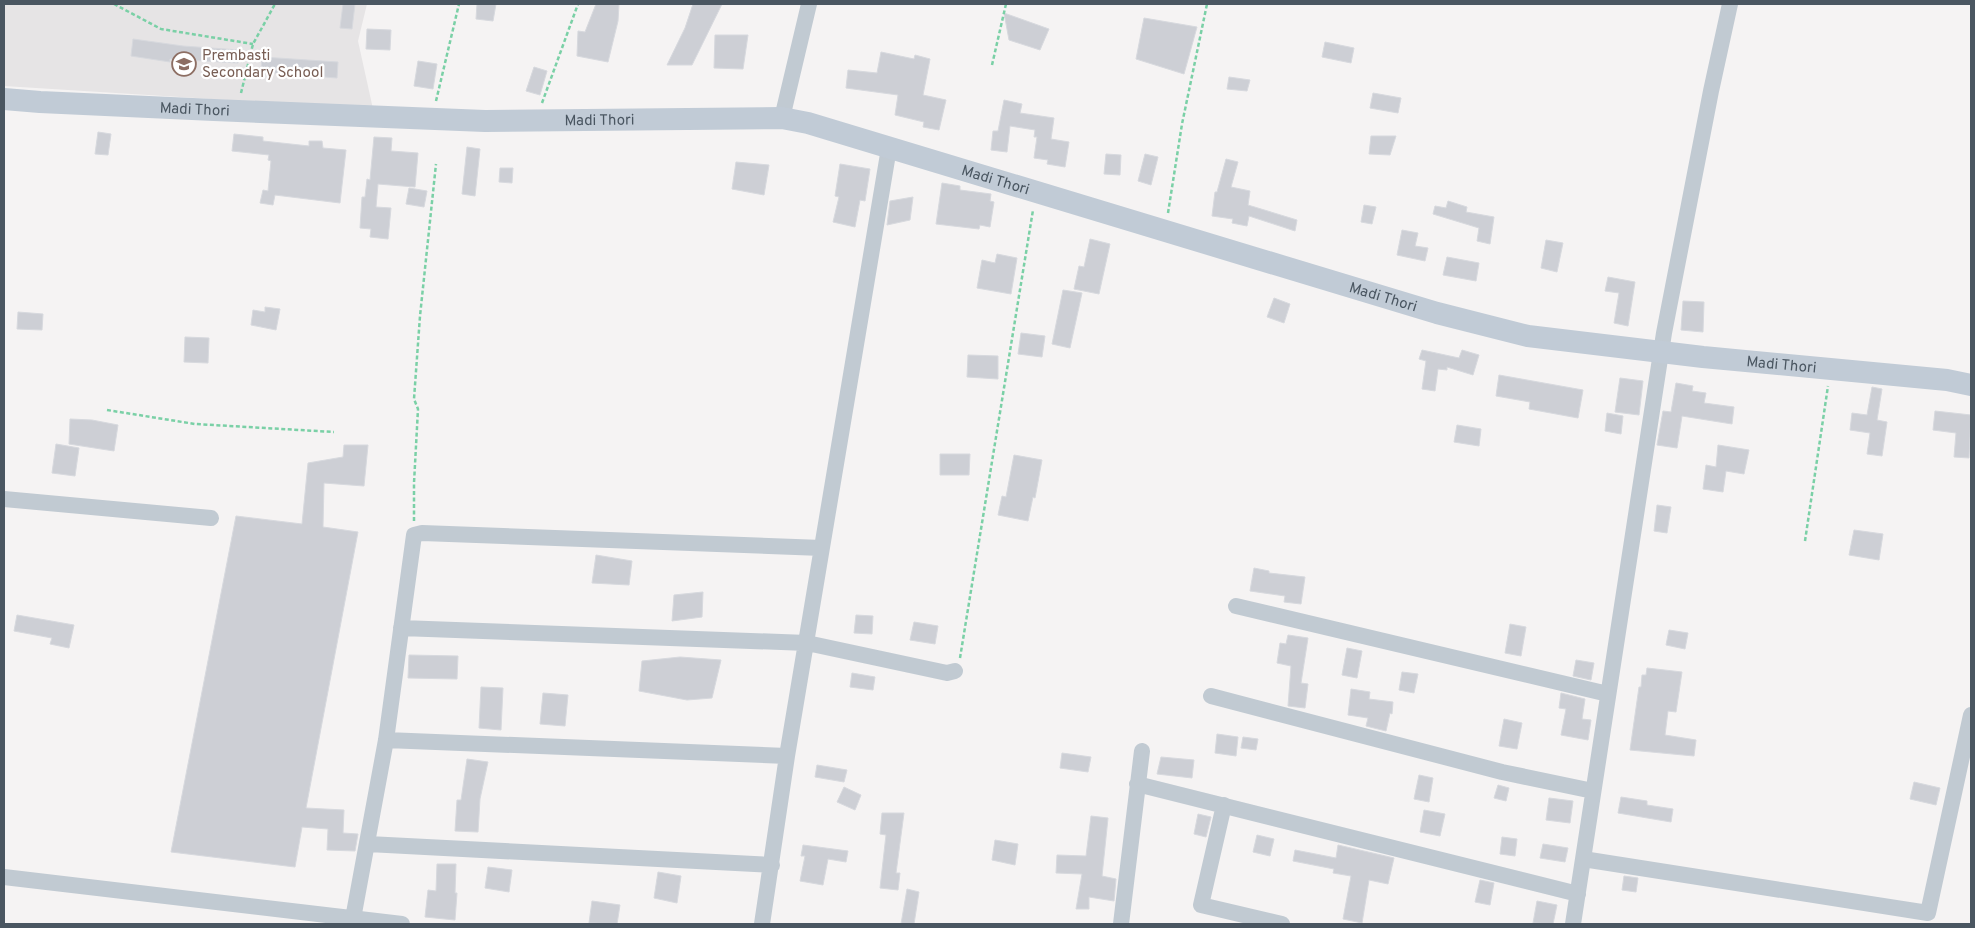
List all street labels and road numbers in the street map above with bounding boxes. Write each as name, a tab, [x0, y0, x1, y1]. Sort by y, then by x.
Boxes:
street label: Madi Thori	[159, 100, 230, 122]
street label: Madi Thori	[564, 111, 635, 131]
street label: Madi Thori	[959, 162, 1032, 200]
street label: Madi Thori	[1347, 279, 1419, 317]
street label: Madi Thori	[1745, 353, 1817, 379]

